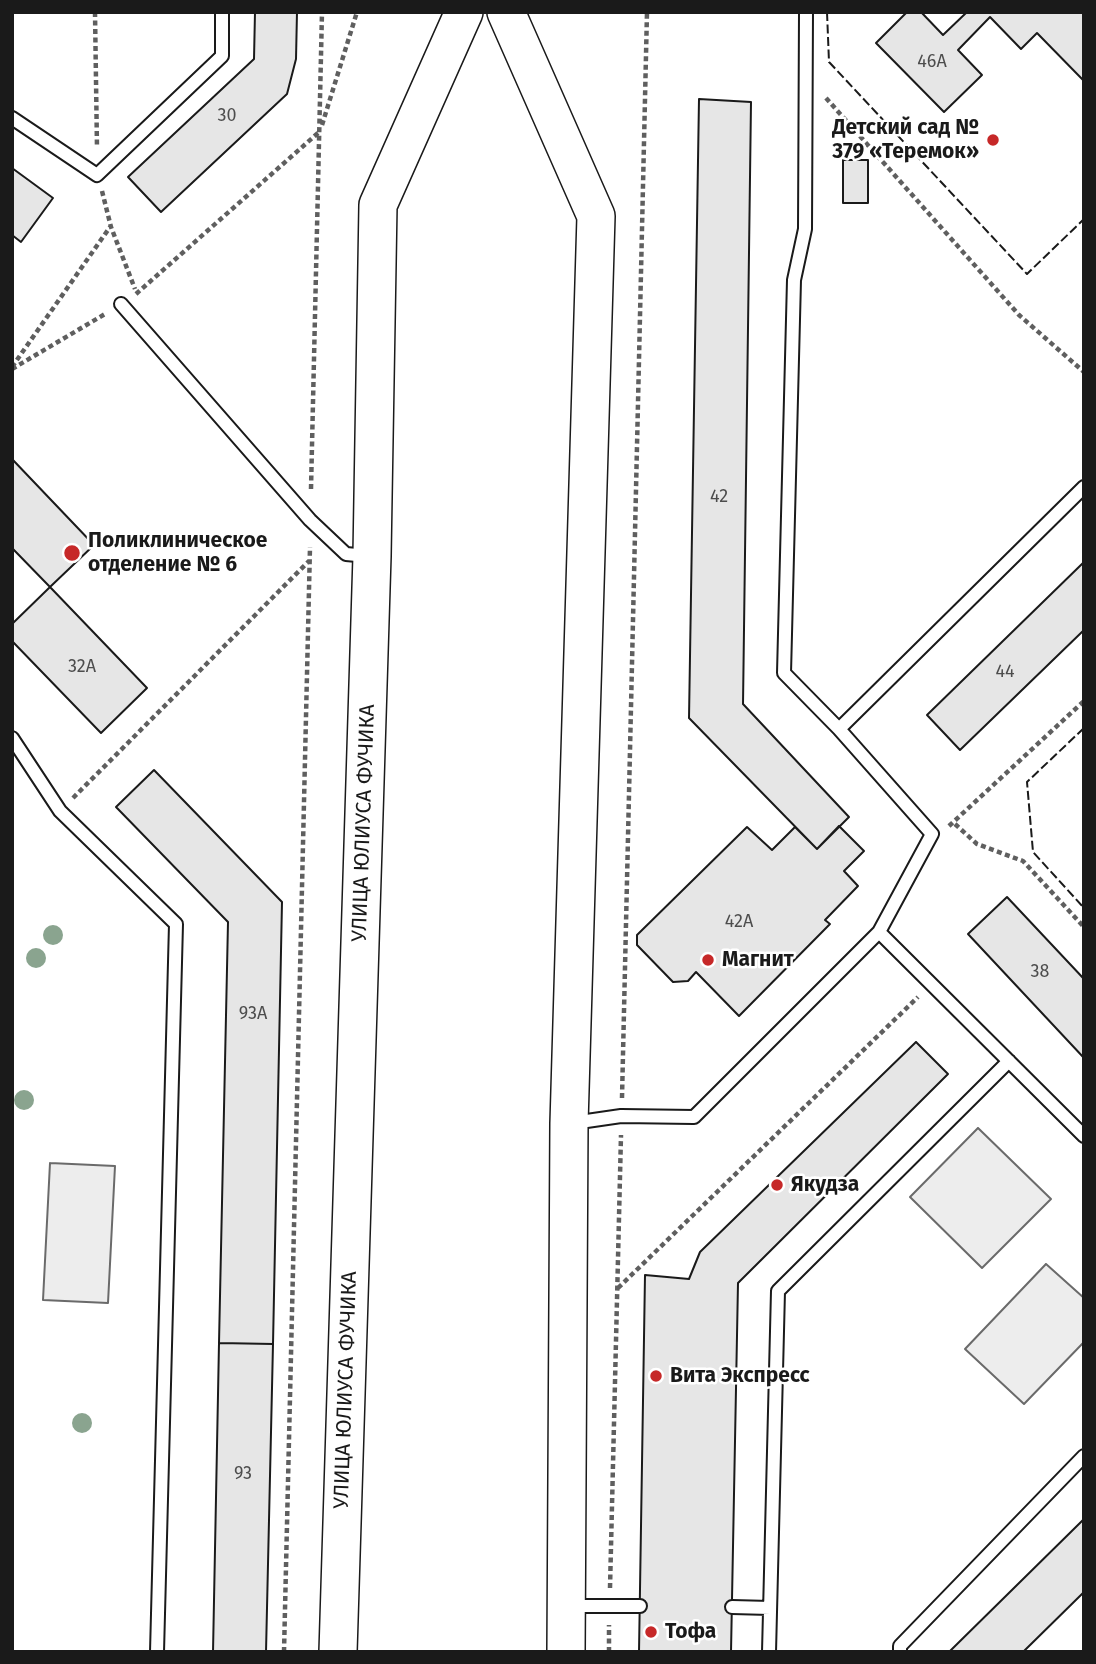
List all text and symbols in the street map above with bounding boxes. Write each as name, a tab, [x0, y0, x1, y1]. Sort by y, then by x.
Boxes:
house number: 46А	[917, 51, 947, 73]
house number: 30	[217, 105, 237, 127]
place label: Детский сад № 379 «Теремок»	[832, 115, 979, 165]
marker: Детский сад № 379 «Теремок»	[985, 132, 1001, 148]
house number: 42	[710, 486, 728, 508]
place label: Поликлиническое отделение № 6	[88, 528, 267, 578]
marker: Поликлиническое отделение № 6	[62, 543, 82, 563]
house number: 32А	[68, 656, 96, 678]
house number: 44	[995, 661, 1015, 683]
street label: УЛИЦА ЮЛИУСА ФУЧИКА	[347, 704, 381, 942]
house number: 42А	[725, 911, 753, 933]
place label: Магнит	[722, 947, 794, 973]
marker: Магнит	[700, 952, 716, 968]
house number: 38	[1031, 961, 1049, 983]
house number: 93А	[239, 1003, 267, 1025]
place label: Якудза	[791, 1172, 859, 1198]
marker: Якудза	[769, 1177, 785, 1193]
street label: УЛИЦА ЮЛИУСА ФУЧИКА	[329, 1271, 363, 1509]
place label: Вита Экспресс	[670, 1363, 810, 1389]
marker: Вита Экспресс	[648, 1368, 664, 1384]
house number: 93	[234, 1463, 252, 1485]
place label: Тофа	[665, 1619, 716, 1645]
marker: Тофа	[643, 1624, 659, 1640]

